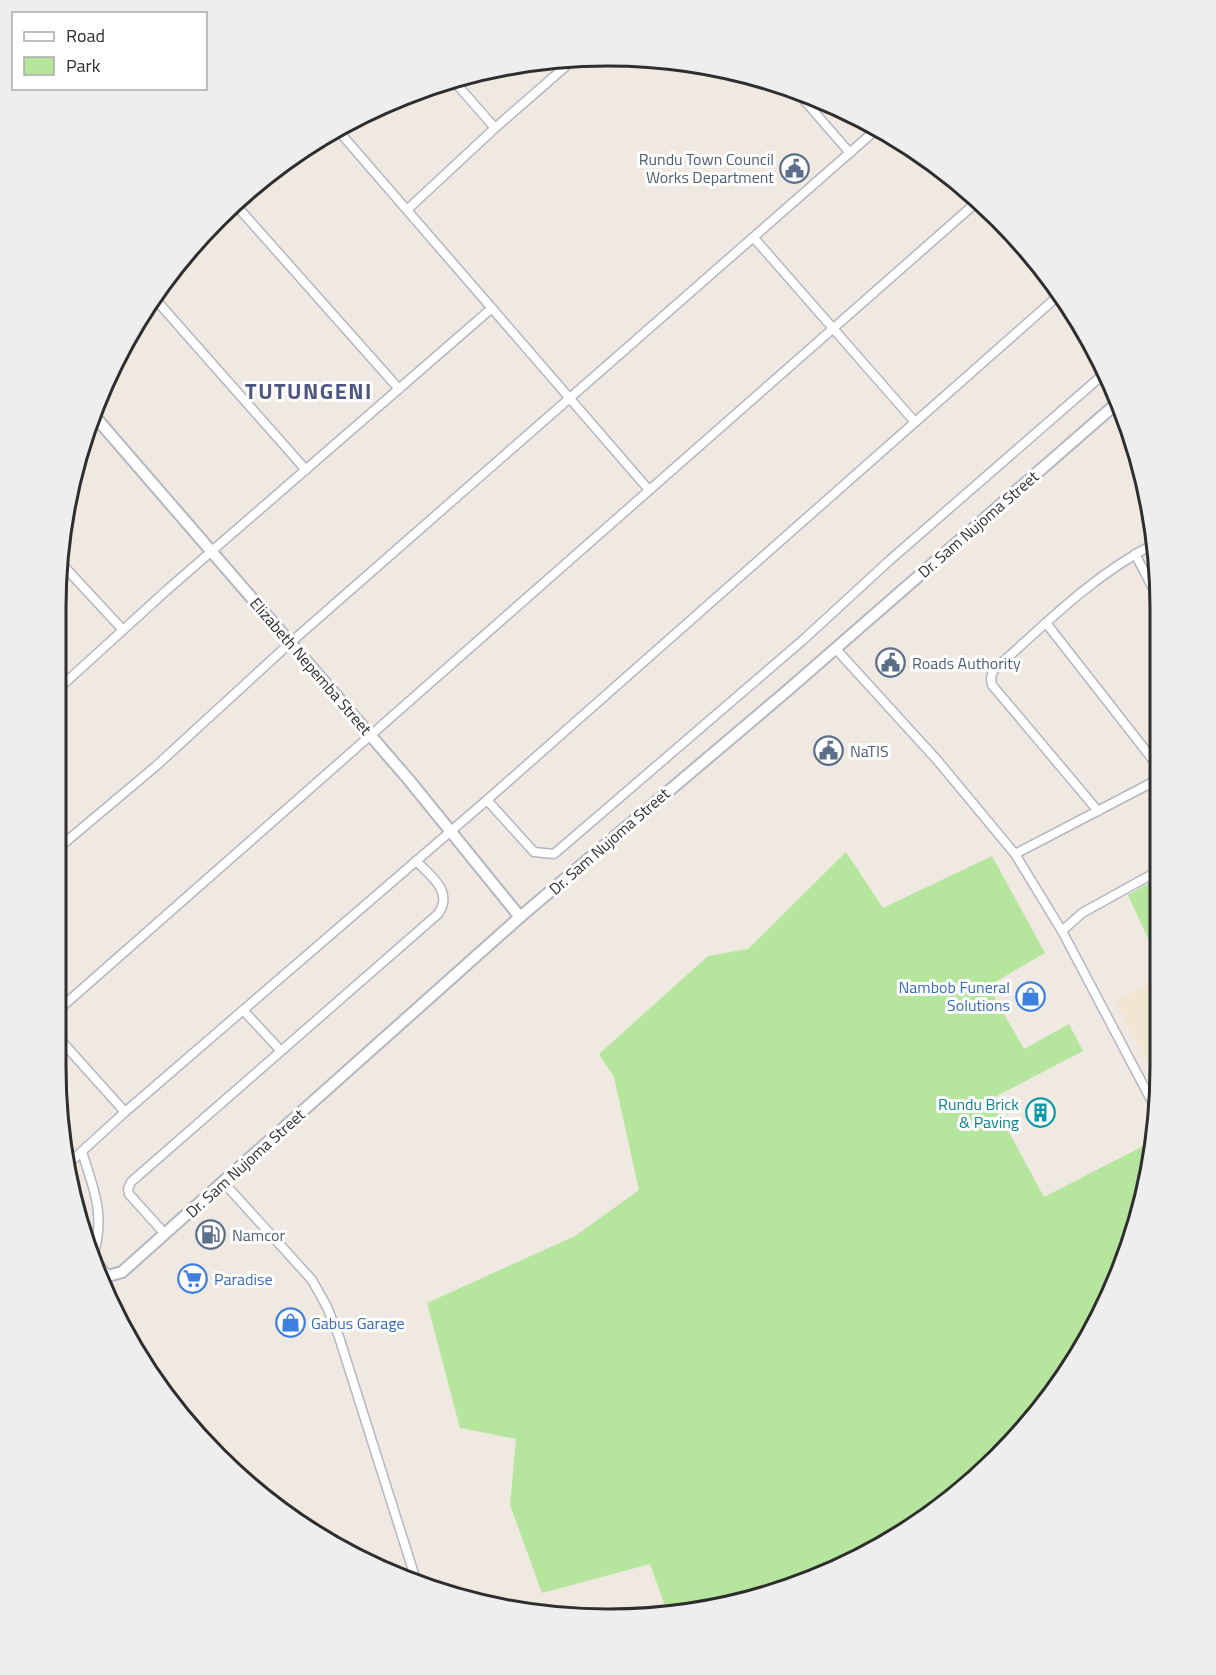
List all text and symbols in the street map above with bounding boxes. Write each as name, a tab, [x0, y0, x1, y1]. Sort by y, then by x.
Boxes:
legend	[12, 12, 207, 90]
text: Road	[66, 22, 105, 49]
text: Park	[66, 52, 101, 79]
place label: Rundu Town Council Works Department	[639, 147, 774, 189]
public building icon: Rundu Town Council Works Department	[779, 152, 811, 184]
district label: TUTUNGENI	[245, 374, 373, 408]
street label: Dr. Sam Nujoma Street	[912, 465, 1044, 583]
street label: Elizabeth Nepemba Street	[244, 592, 378, 740]
public building icon: Roads Authority	[875, 647, 907, 679]
place label: Roads Authority	[912, 651, 1021, 675]
public building icon: NaTIS	[813, 735, 845, 767]
place label: NaTIS	[850, 739, 889, 763]
street label: Dr. Sam Nujoma Street	[543, 782, 675, 900]
place label: Nambob Funeral Solutions	[898, 975, 1010, 1017]
shop icon: Nambob Funeral Solutions	[1015, 980, 1047, 1012]
place label: Rundu Brick & Paving	[938, 1092, 1019, 1134]
building icon: Rundu Brick & Paving	[1024, 1097, 1056, 1129]
street label: Dr. Sam Nujoma Street	[180, 1103, 310, 1223]
fuel station icon: Namcor	[195, 1219, 227, 1251]
place label: Namcor	[232, 1223, 286, 1247]
supermarket icon: Paradise	[177, 1263, 209, 1295]
place label: Paradise	[214, 1267, 272, 1291]
shop icon: Gabus Garage	[274, 1307, 306, 1339]
place label: Gabus Garage	[311, 1311, 404, 1335]

